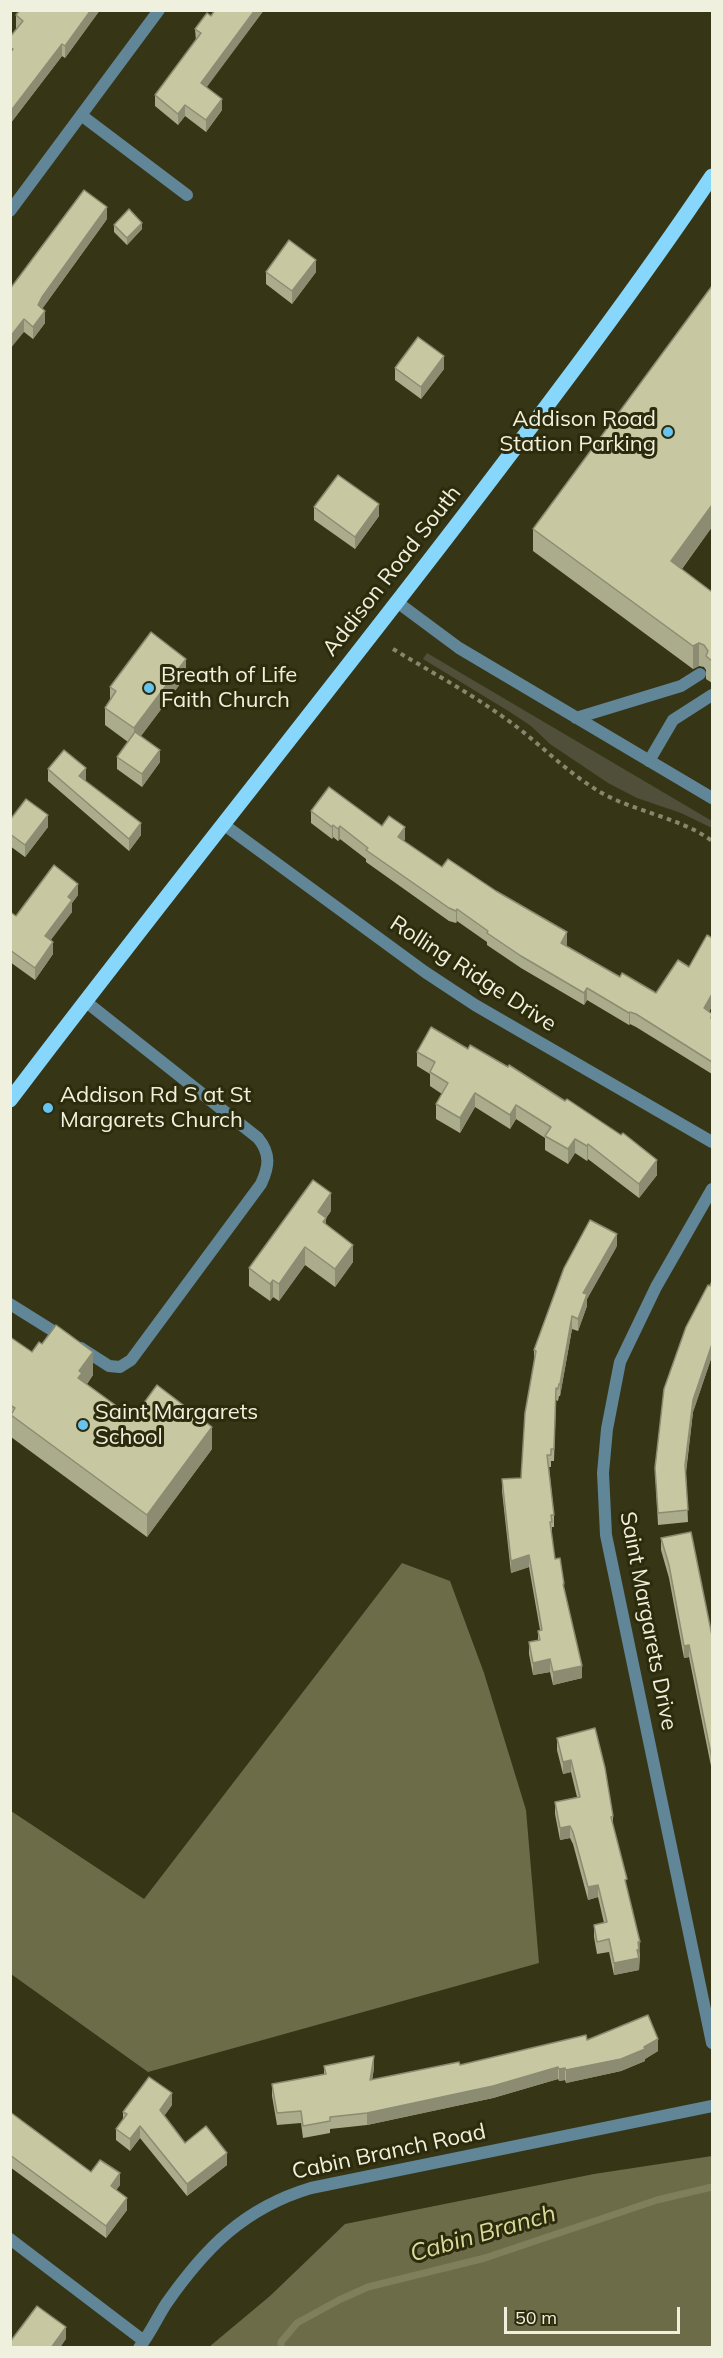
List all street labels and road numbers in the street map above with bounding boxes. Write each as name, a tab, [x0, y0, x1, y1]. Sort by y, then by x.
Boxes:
street label: Addison Road South	[317, 481, 467, 661]
street label: Rolling Ridge Drive	[385, 910, 561, 1038]
street label: Saint Margarets Drive	[614, 1509, 682, 1733]
street label: Cabin Branch Road	[290, 2119, 488, 2185]

